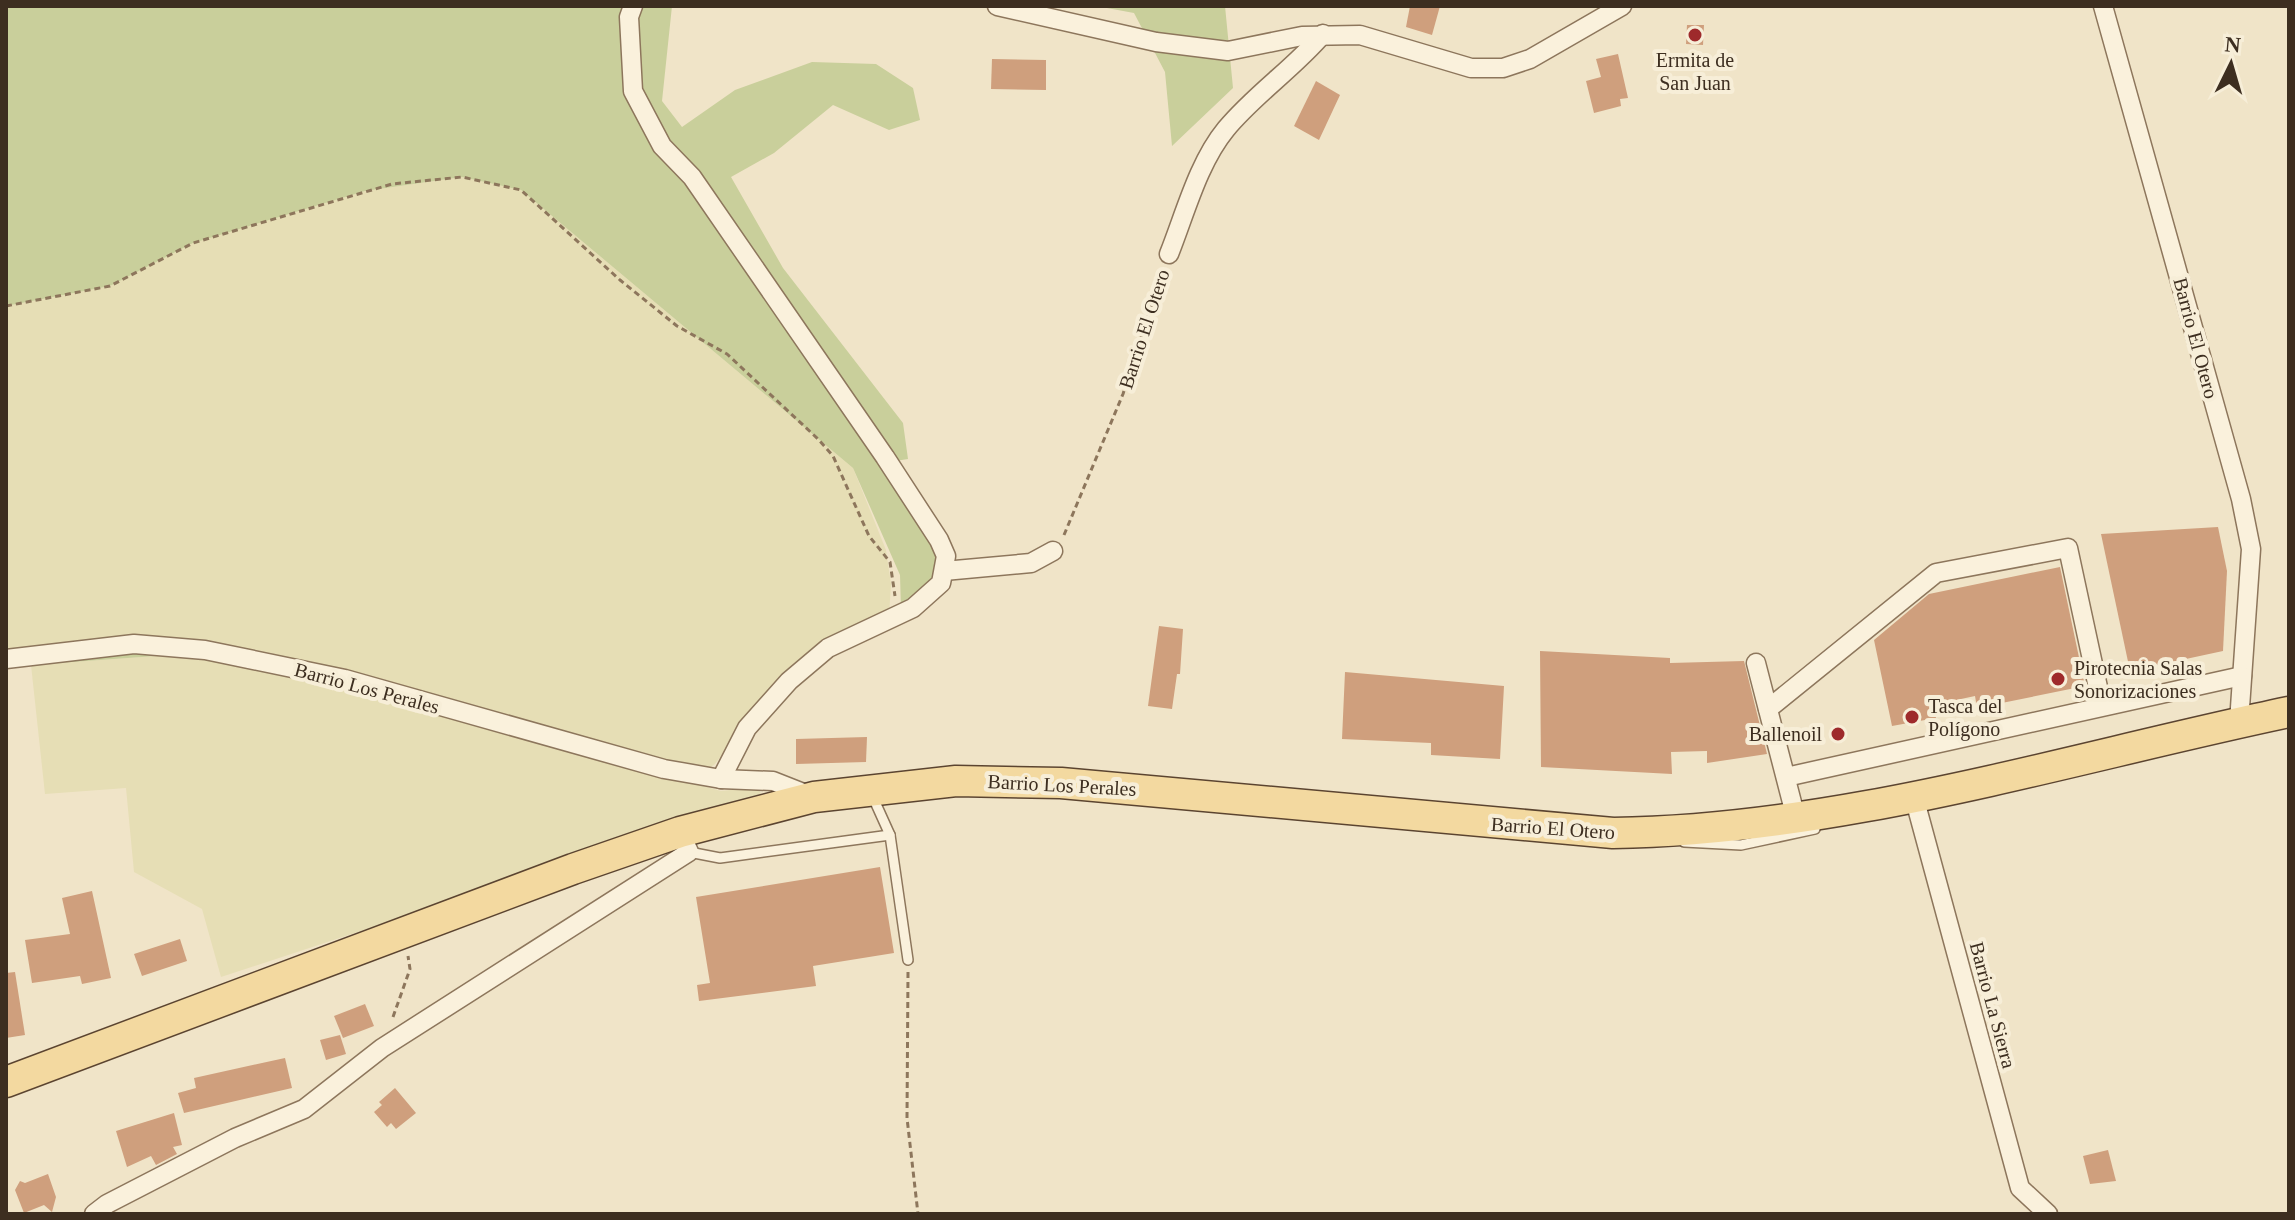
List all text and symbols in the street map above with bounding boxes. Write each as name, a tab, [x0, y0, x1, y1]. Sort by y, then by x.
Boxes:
north arrow	[2191, 24, 2271, 104]
marker: Ermita de San Juan	[1686, 26, 1704, 44]
text: N	[2224, 31, 2242, 58]
place label: Ermita de San Juan	[1656, 49, 1734, 94]
street label: Barrio El Otero	[1114, 266, 1174, 392]
street label: Barrio El Otero	[2169, 275, 2223, 401]
place label: Pirotecnia Salas Sonorizaciones	[2074, 657, 2203, 702]
street label: Barrio Los Perales	[292, 658, 442, 718]
marker: Pirotecnia Salas Sonorizaciones	[2049, 670, 2067, 688]
place label: Tasca del Polígono	[1928, 695, 2003, 741]
marker: Tasca del Polígono	[1903, 708, 1921, 726]
place label: Ballenoil	[1749, 723, 1822, 745]
marker: Ballenoil	[1829, 725, 1847, 743]
street label: Barrio Los Perales	[987, 770, 1137, 800]
street label: Barrio El Otero	[1490, 813, 1616, 843]
street label: Barrio La Sierra	[1966, 939, 2020, 1071]

